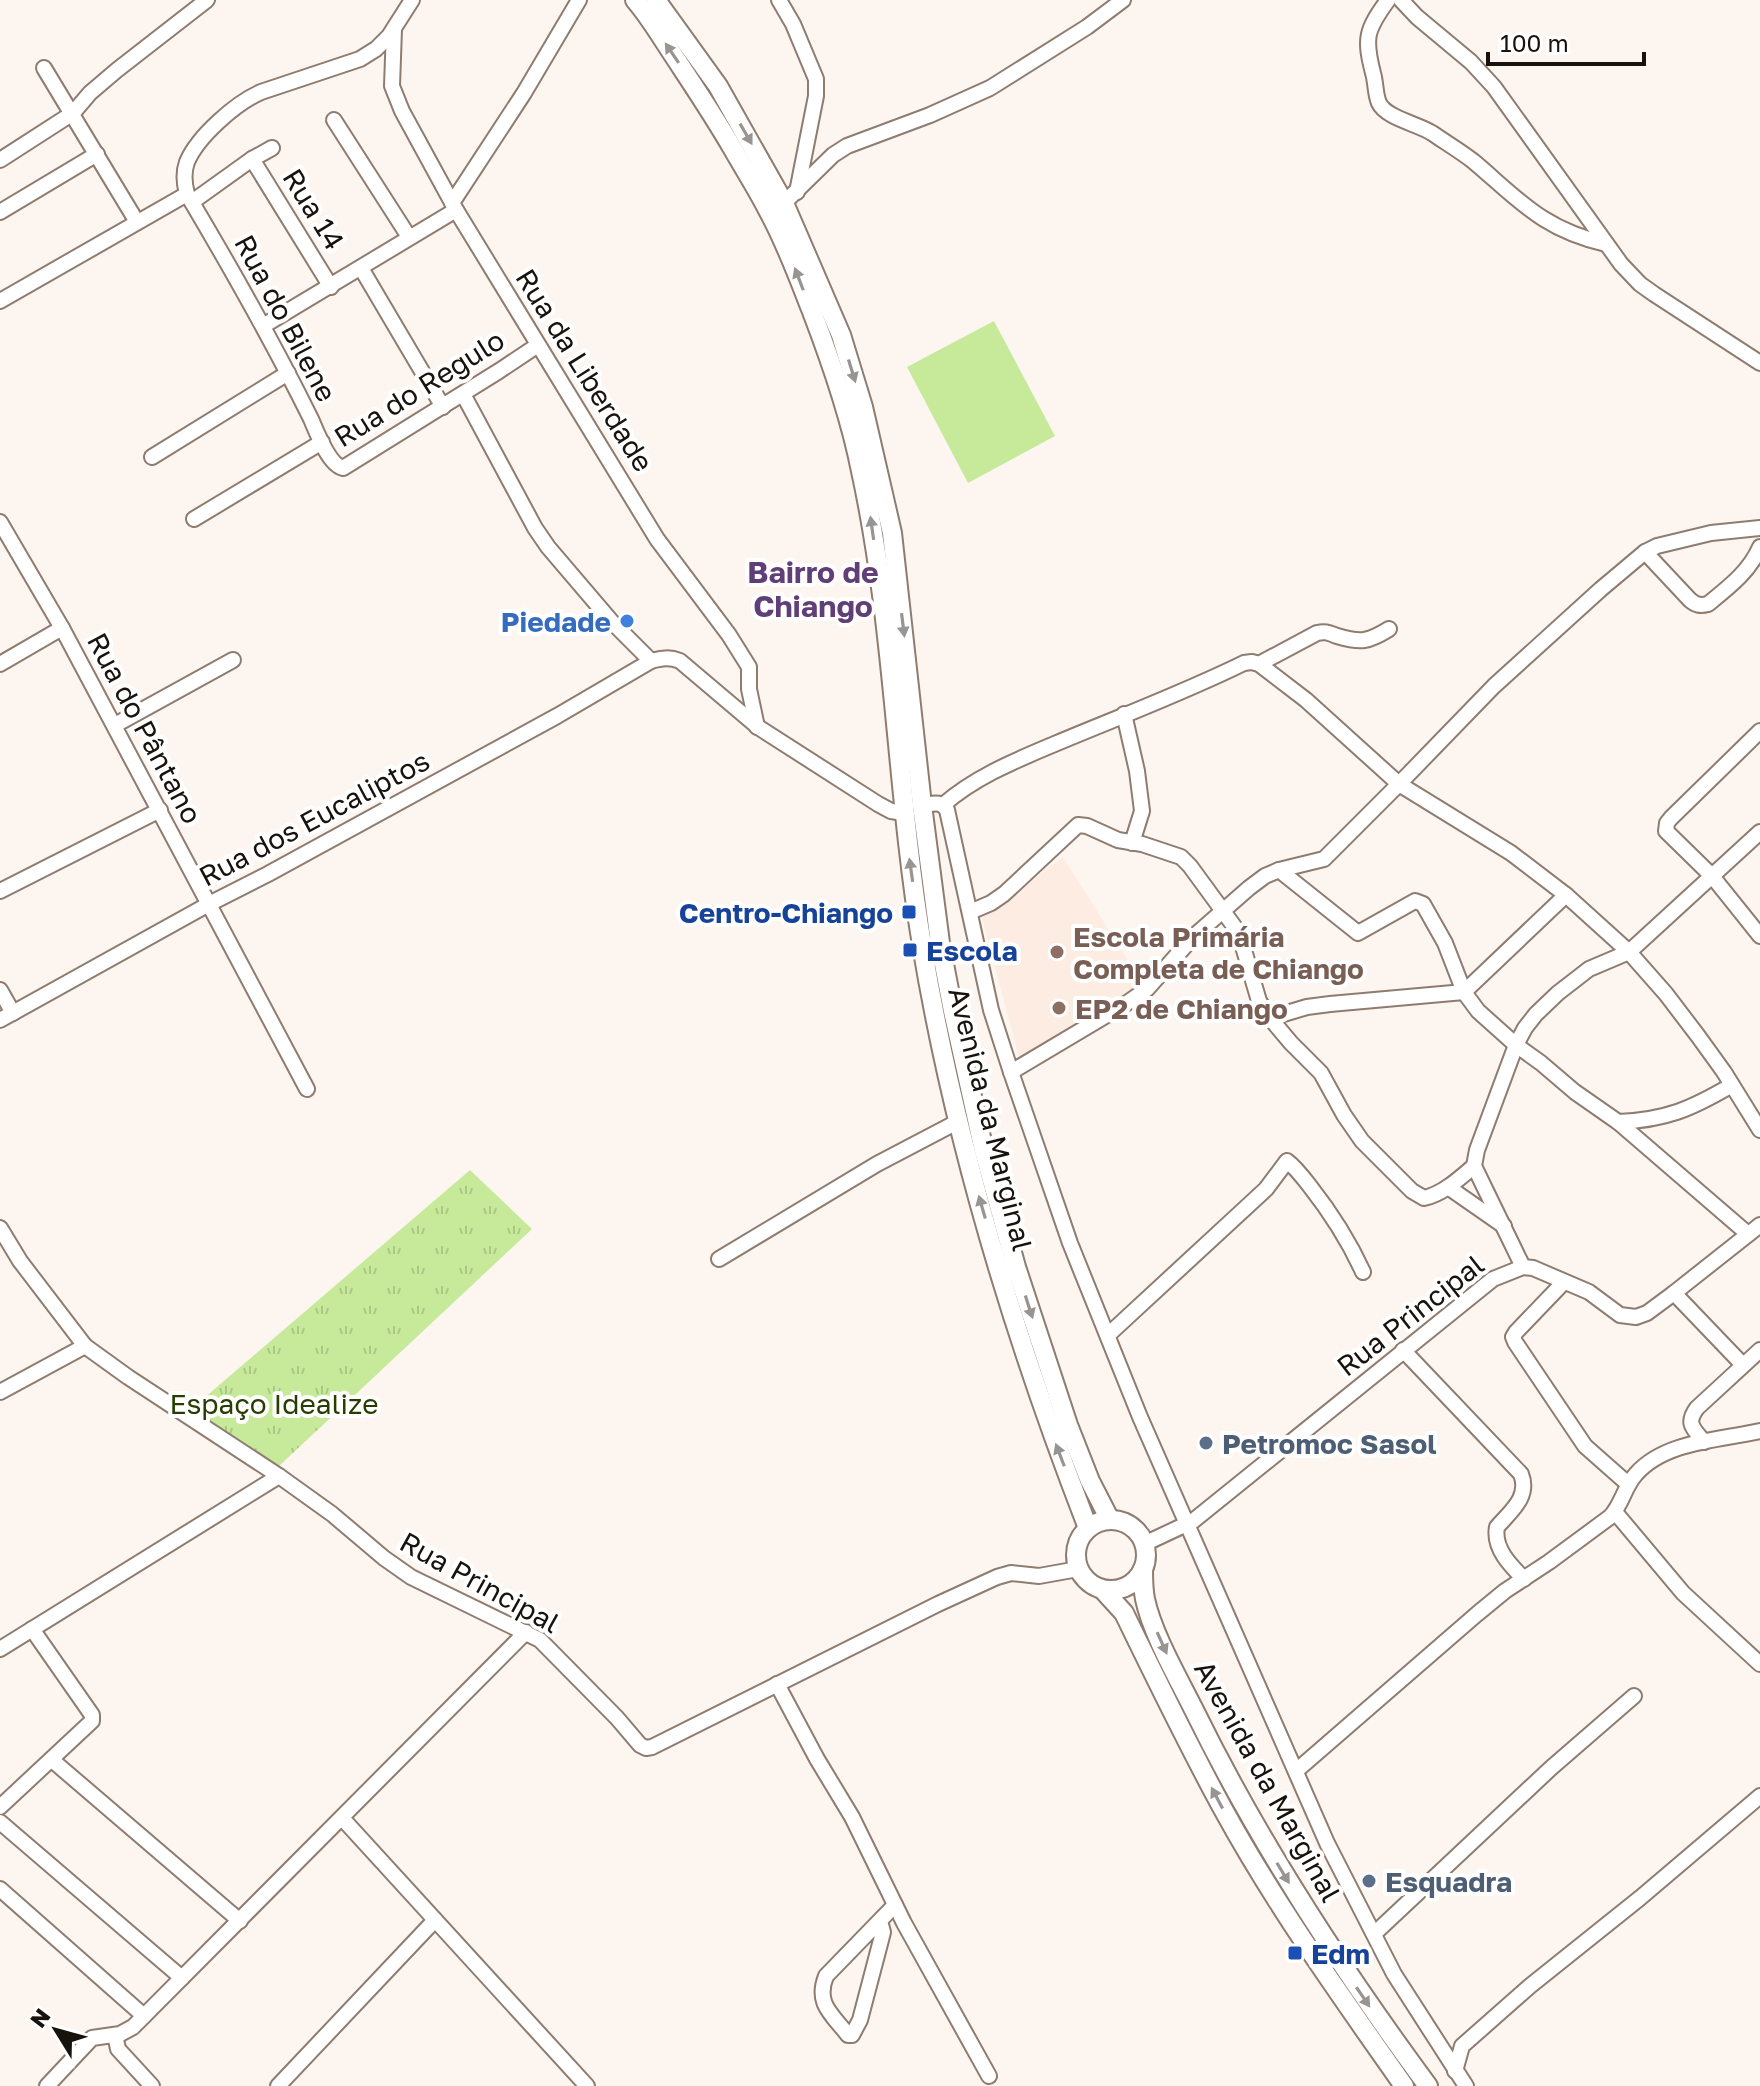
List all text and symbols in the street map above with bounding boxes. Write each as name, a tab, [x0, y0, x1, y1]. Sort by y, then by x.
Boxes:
scale bar	[1488, 16, 1644, 66]
text: 100 m	[1500, 28, 1569, 57]
one-way arrow	[666, 42, 680, 64]
one-way arrow	[739, 123, 753, 145]
street label: Rua 14	[276, 163, 352, 255]
street label: Rua do Bilene	[228, 229, 344, 407]
street label: Rua da Liberdade	[509, 263, 661, 477]
one-way arrow	[792, 267, 805, 291]
street label: Rua do Regulo	[328, 323, 510, 453]
one-way arrow	[846, 359, 859, 383]
one-way arrow	[865, 515, 878, 540]
district label: Bairro de Chiango	[747, 554, 879, 624]
place label: Piedade	[501, 605, 611, 638]
marker: Piedade	[618, 612, 636, 630]
one-way arrow	[896, 613, 909, 638]
street label: Rua do Pântano	[81, 627, 209, 829]
street label: Rua dos Eucaliptos	[193, 743, 435, 893]
one-way arrow	[904, 857, 917, 882]
place label: Centro-Chiango	[679, 896, 893, 929]
marker: Centro-Chiango	[900, 903, 918, 921]
place label: Escola Primária Completa de Chiango	[1073, 920, 1364, 985]
place label: Escola	[926, 934, 1018, 967]
marker: Escola	[901, 941, 919, 959]
marker: Escola Primária Completa de Chiango	[1048, 943, 1066, 961]
street label: Avenida da Marginal	[942, 984, 1040, 1254]
place label: EP2 de Chiango	[1075, 992, 1288, 1025]
marker: EP2 de Chiango	[1050, 999, 1068, 1017]
one-way arrow	[975, 1195, 987, 1220]
street label: Rua Principal	[1330, 1248, 1490, 1382]
one-way arrow	[1023, 1295, 1035, 1319]
park label: Espaço Idealize	[169, 1387, 379, 1420]
place label: Petromoc Sasol	[1222, 1427, 1437, 1460]
marker: Petromoc Sasol	[1197, 1434, 1215, 1452]
one-way arrow	[1053, 1443, 1066, 1467]
street label: Rua Principal	[395, 1525, 565, 1639]
one-way arrow	[1155, 1632, 1169, 1655]
street label: Avenida da Marginal	[1188, 1655, 1348, 1907]
one-way arrow	[1211, 1786, 1224, 1809]
one-way arrow	[1276, 1862, 1290, 1884]
place label: Esquadra	[1385, 1865, 1512, 1898]
marker: Esquadra	[1360, 1872, 1378, 1890]
place label: Edm	[1311, 1937, 1370, 1970]
marker: Edm	[1286, 1944, 1304, 1962]
one-way arrow	[1355, 1986, 1370, 2007]
north arrow	[16, 1990, 96, 2070]
text: N	[24, 2003, 55, 2032]

